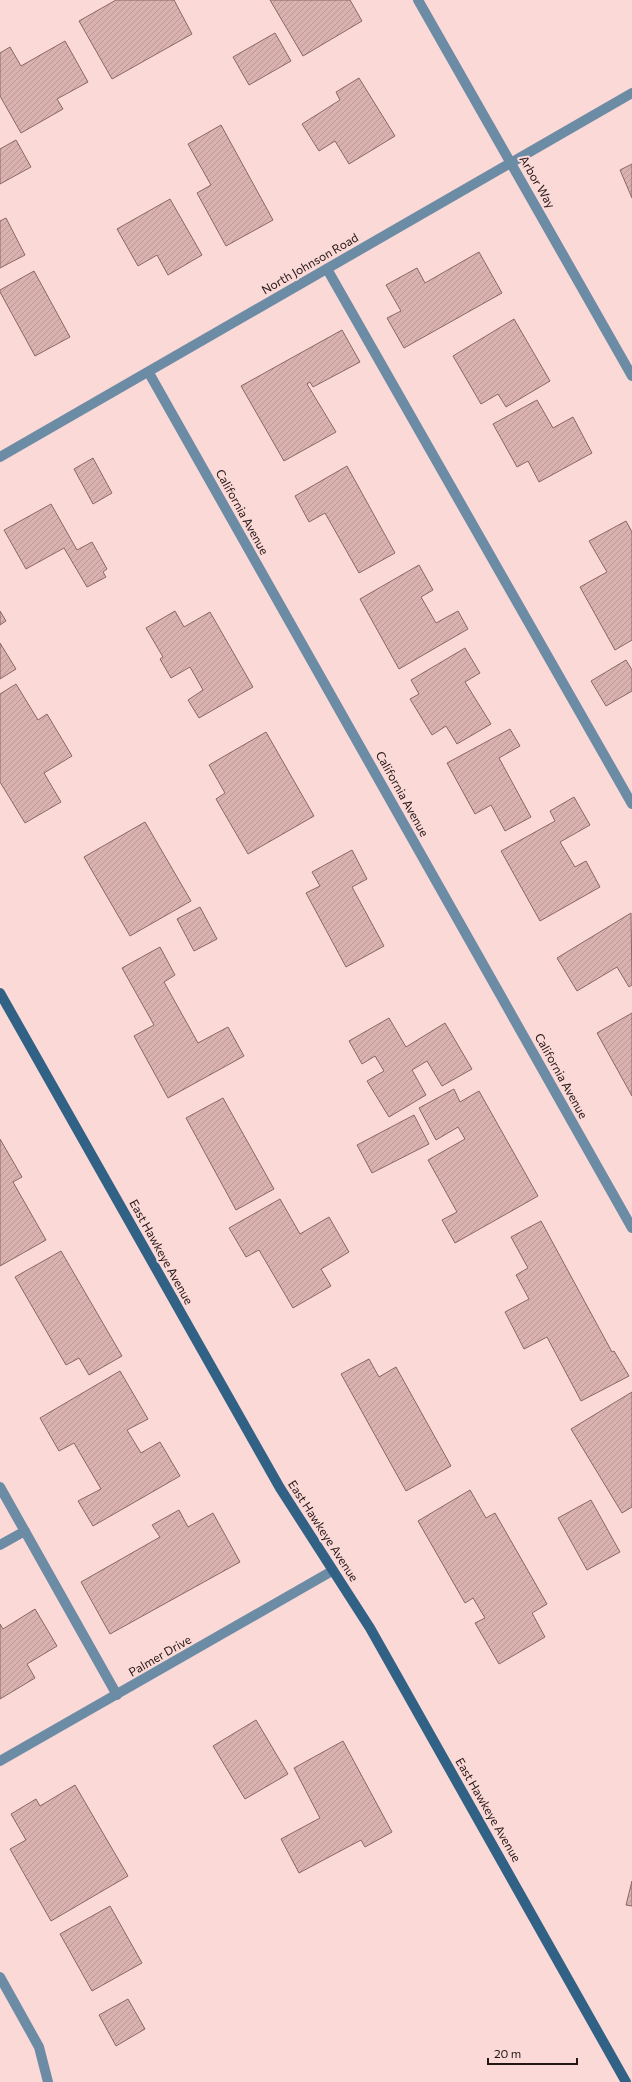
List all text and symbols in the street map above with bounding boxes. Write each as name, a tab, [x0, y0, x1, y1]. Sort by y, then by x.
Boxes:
street label: Arbor Way	[517, 153, 559, 210]
street label: North Johnson Road	[259, 230, 361, 297]
street label: California Avenue	[214, 466, 272, 557]
street label: California Avenue	[374, 748, 432, 839]
street label: California Avenue	[533, 1030, 591, 1121]
street label: East Hawkeye Avenue	[127, 1197, 197, 1306]
street label: East Hawkeye Avenue	[286, 1477, 362, 1584]
street label: Palmer Drive	[126, 1632, 193, 1679]
street label: East Hawkeye Avenue	[453, 1755, 524, 1864]
scale bar	[488, 2040, 577, 2066]
text: 20 m	[494, 2046, 521, 2060]

